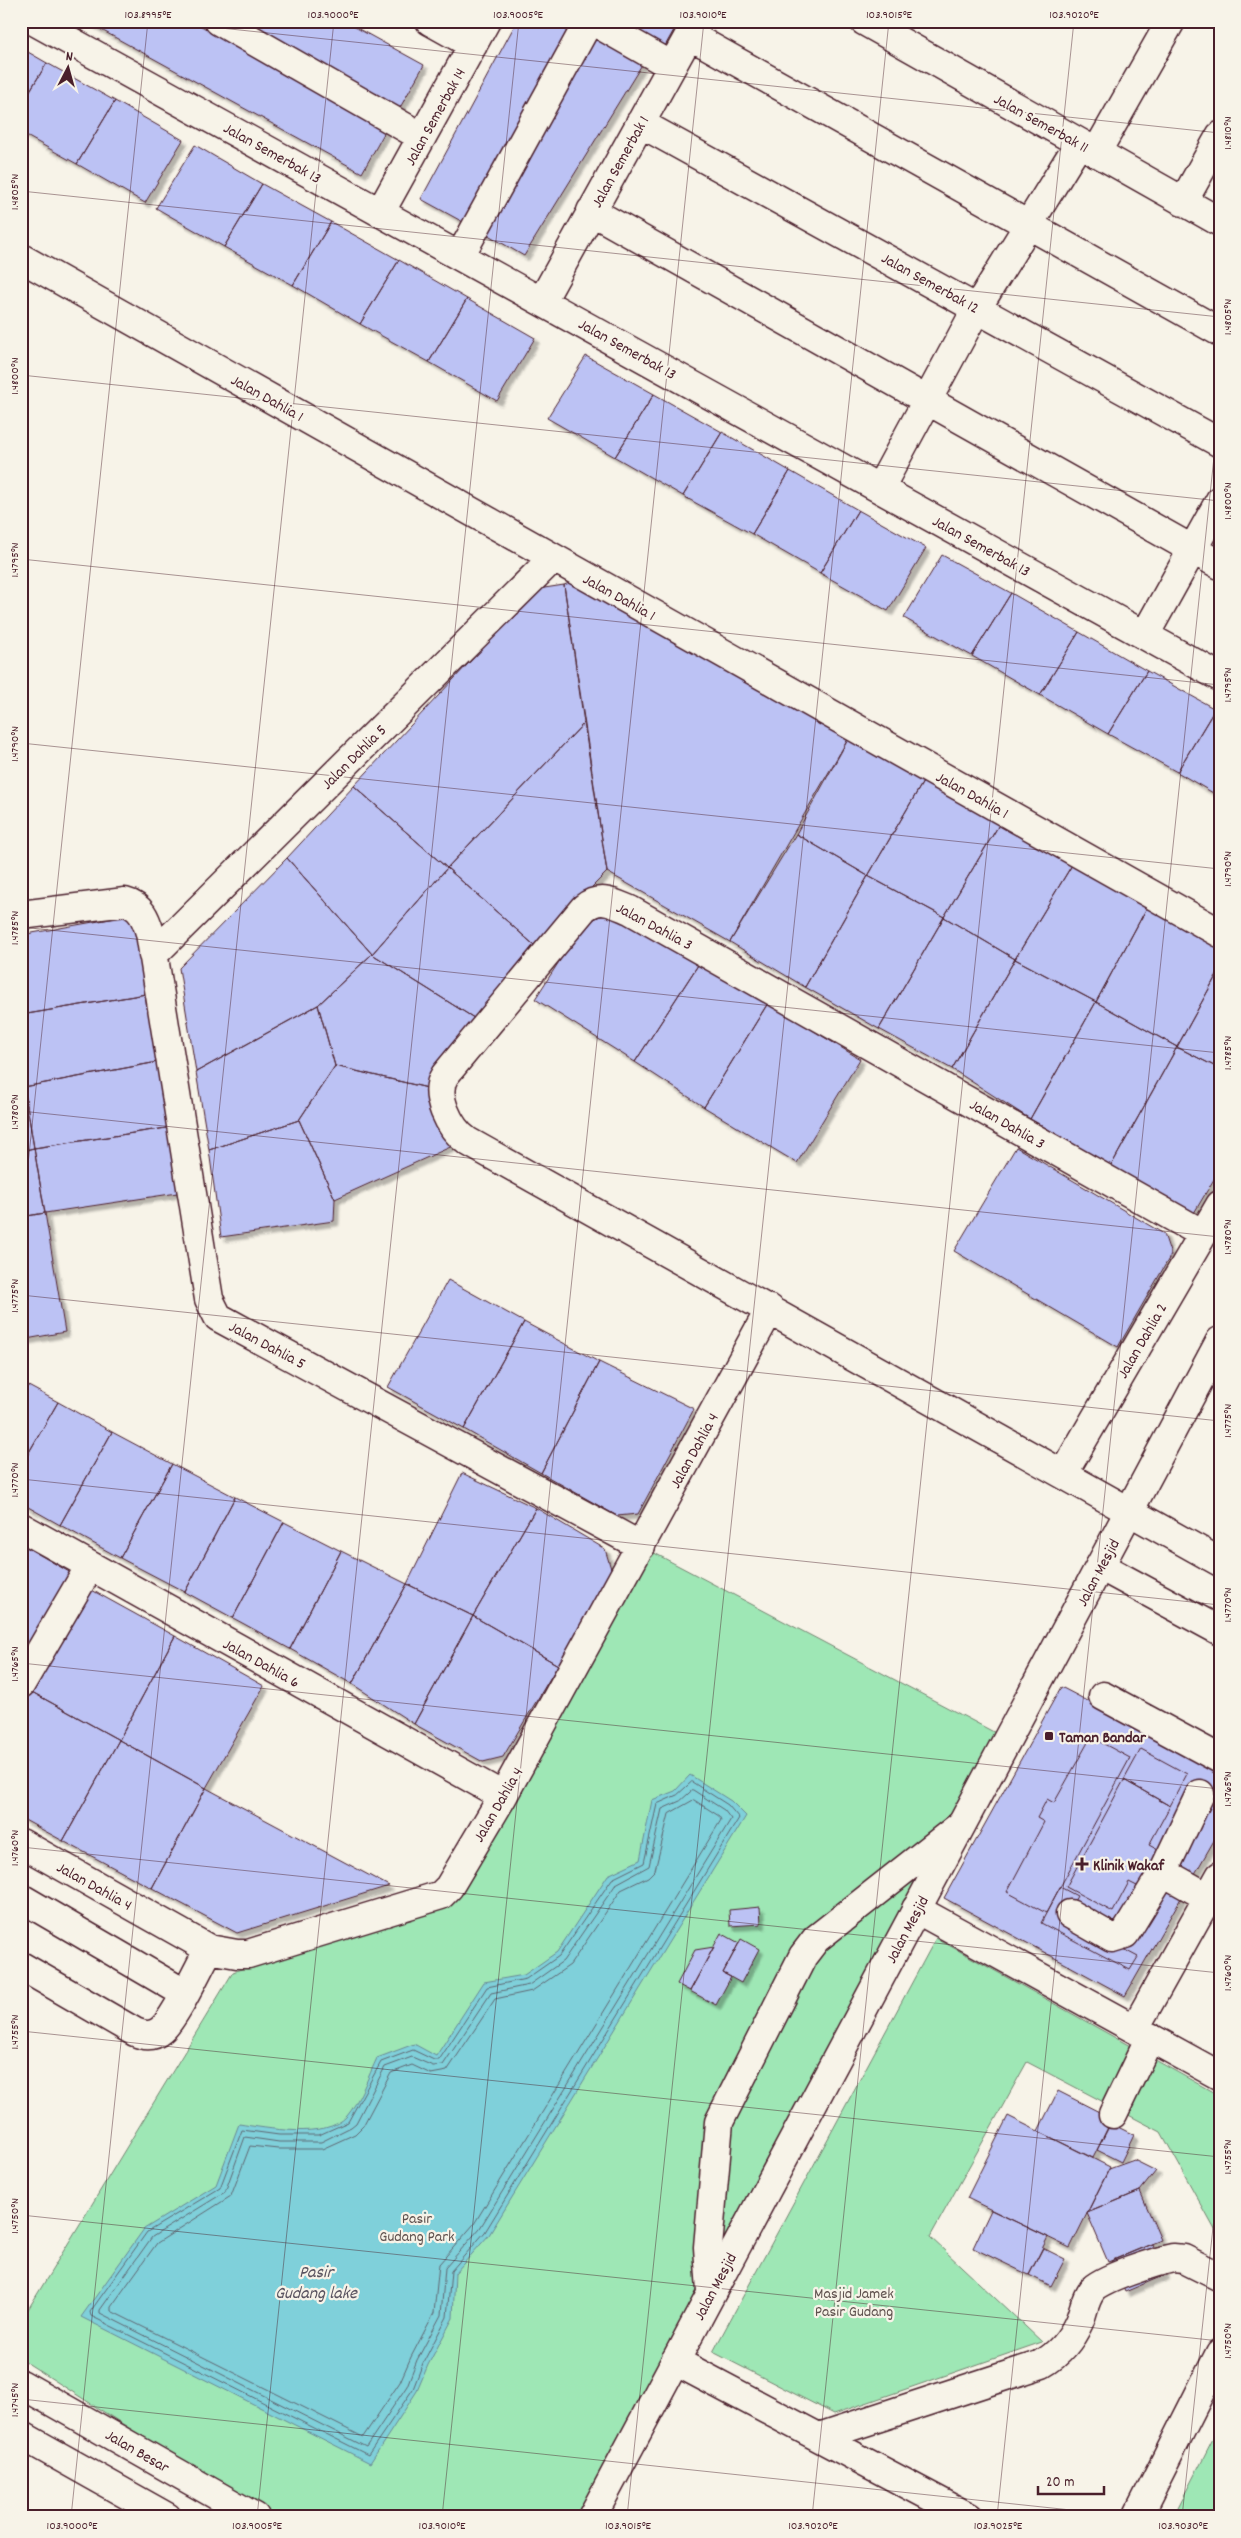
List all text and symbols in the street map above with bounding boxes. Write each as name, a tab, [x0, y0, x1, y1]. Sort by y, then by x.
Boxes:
text: 103.8995°E	[124, 7, 172, 24]
text: 103.9000°E	[308, 7, 359, 24]
text: 103.9005°E	[493, 7, 544, 24]
text: 103.9010°E	[680, 7, 727, 24]
text: 103.9015°E	[866, 7, 913, 24]
text: 103.9020°E	[1049, 7, 1099, 24]
north arrow	[42, 42, 92, 92]
text: N	[65, 47, 74, 67]
street label: Jalan Semerbak 14	[400, 64, 473, 170]
street label: Jalan Semerbak 11	[989, 89, 1092, 160]
street label: Jalan Semerbak 1	[586, 112, 656, 212]
text: 1.4810°N	[1220, 116, 1237, 150]
street label: Jalan Semerbak 13	[219, 118, 325, 191]
text: 1.4805°N	[7, 174, 24, 210]
street label: Jalan Semerbak 12	[877, 248, 983, 321]
text: 1.4805°N	[1220, 299, 1237, 335]
street label: Jalan Semerbak 13	[574, 314, 680, 387]
text: 1.4800°N	[7, 357, 24, 395]
street label: Jalan Dahlia 1	[226, 370, 307, 429]
text: 1.4800°N	[1220, 482, 1237, 520]
street label: Jalan Semerbak 13	[928, 511, 1034, 584]
text: 1.4795°N	[7, 542, 24, 578]
street label: Jalan Dahlia 1	[578, 569, 659, 628]
text: 1.4795°N	[1220, 667, 1237, 703]
street label: Jalan Dahlia 5	[317, 720, 393, 796]
text: 1.4790°N	[7, 726, 24, 762]
street label: Jalan Dahlia 1	[931, 767, 1012, 826]
text: 1.4790°N	[1220, 851, 1237, 887]
street label: Jalan Dahlia 3	[611, 897, 696, 957]
text: 1.4785°N	[7, 911, 24, 945]
text: 1.4785°N	[1220, 1036, 1237, 1070]
text: 1.4780°N	[7, 1094, 24, 1130]
street label: Jalan Dahlia 3	[965, 1094, 1049, 1156]
text: 1.4780°N	[1220, 1219, 1237, 1255]
text: 1.4775°N	[7, 1279, 24, 1313]
street label: Jalan Dahlia 2	[1112, 1299, 1174, 1383]
street label: Jalan Dahlia 5	[224, 1316, 309, 1376]
text: 1.4775°N	[1220, 1404, 1237, 1438]
street label: Jalan Dahlia 4	[665, 1409, 725, 1493]
text: 1.4770°N	[7, 1462, 24, 1498]
street label: Jalan Mesjid	[1072, 1535, 1127, 1611]
text: 1.4770°N	[1220, 1587, 1237, 1623]
street label: Jalan Dahlia 6	[218, 1634, 303, 1695]
text: 1.4765°N	[7, 1646, 24, 1682]
place label: Taman Bandar	[1059, 1727, 1147, 1750]
marker: Taman Bandar	[1043, 1730, 1055, 1742]
street label: Jalan Dahlia 4	[468, 1763, 530, 1847]
text: 1.4765°N	[1220, 1771, 1237, 1807]
text: 1.4760°N	[7, 1830, 24, 1866]
place label: Klinik Wakaf	[1093, 1855, 1165, 1878]
street label: Jalan Dahlia 4	[52, 1857, 136, 1917]
marker: Klinik Wakaf	[1075, 1857, 1089, 1871]
street label: Jalan Mesjid	[881, 1892, 936, 1968]
text: 1.4760°N	[1220, 1955, 1237, 1991]
text: 1.4755°N	[7, 2014, 24, 2050]
text: 1.4755°N	[1220, 2139, 1237, 2175]
text: 1.4750°N	[7, 2198, 24, 2234]
park label: Pasir Gudang Park	[379, 2208, 455, 2249]
street label: Jalan Mesjid	[689, 2249, 744, 2325]
water label: Pasir Gudang lake	[275, 2261, 358, 2307]
park label: Masjid Jamek Pasir Gudang	[814, 2283, 894, 2324]
text: 1.4750°N	[1220, 2323, 1237, 2359]
text: 1.4745°N	[7, 2383, 24, 2417]
street label: Jalan Besar	[100, 2425, 173, 2480]
scale bar	[1038, 2463, 1105, 2495]
text: 20 m	[1046, 2472, 1074, 2494]
text: 103.9000°E	[47, 2518, 98, 2535]
text: 103.9005°E	[232, 2518, 283, 2535]
text: 103.9010°E	[419, 2518, 466, 2535]
text: 103.9015°E	[605, 2518, 652, 2535]
text: 103.9020°E	[788, 2518, 838, 2535]
text: 103.9025°E	[974, 2518, 1023, 2535]
text: 103.9030°E	[1158, 2518, 1208, 2535]

